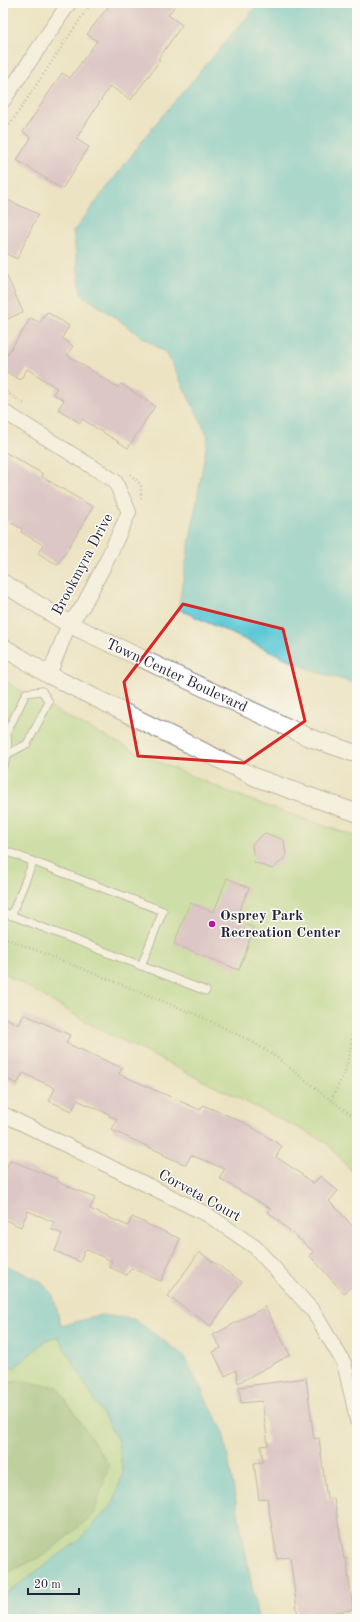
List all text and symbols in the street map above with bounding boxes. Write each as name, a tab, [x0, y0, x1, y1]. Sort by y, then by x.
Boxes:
street label: Brookmyra Drive	[50, 511, 116, 618]
street label: Town Center Boulevard	[103, 637, 249, 716]
place label: Osprey Park Recreation Center	[220, 909, 341, 941]
marker: Osprey Park Recreation Center	[207, 919, 217, 929]
street label: Corveta Court	[156, 1168, 243, 1225]
scale bar	[28, 1570, 79, 1596]
text: 20 m	[34, 1579, 61, 1591]

